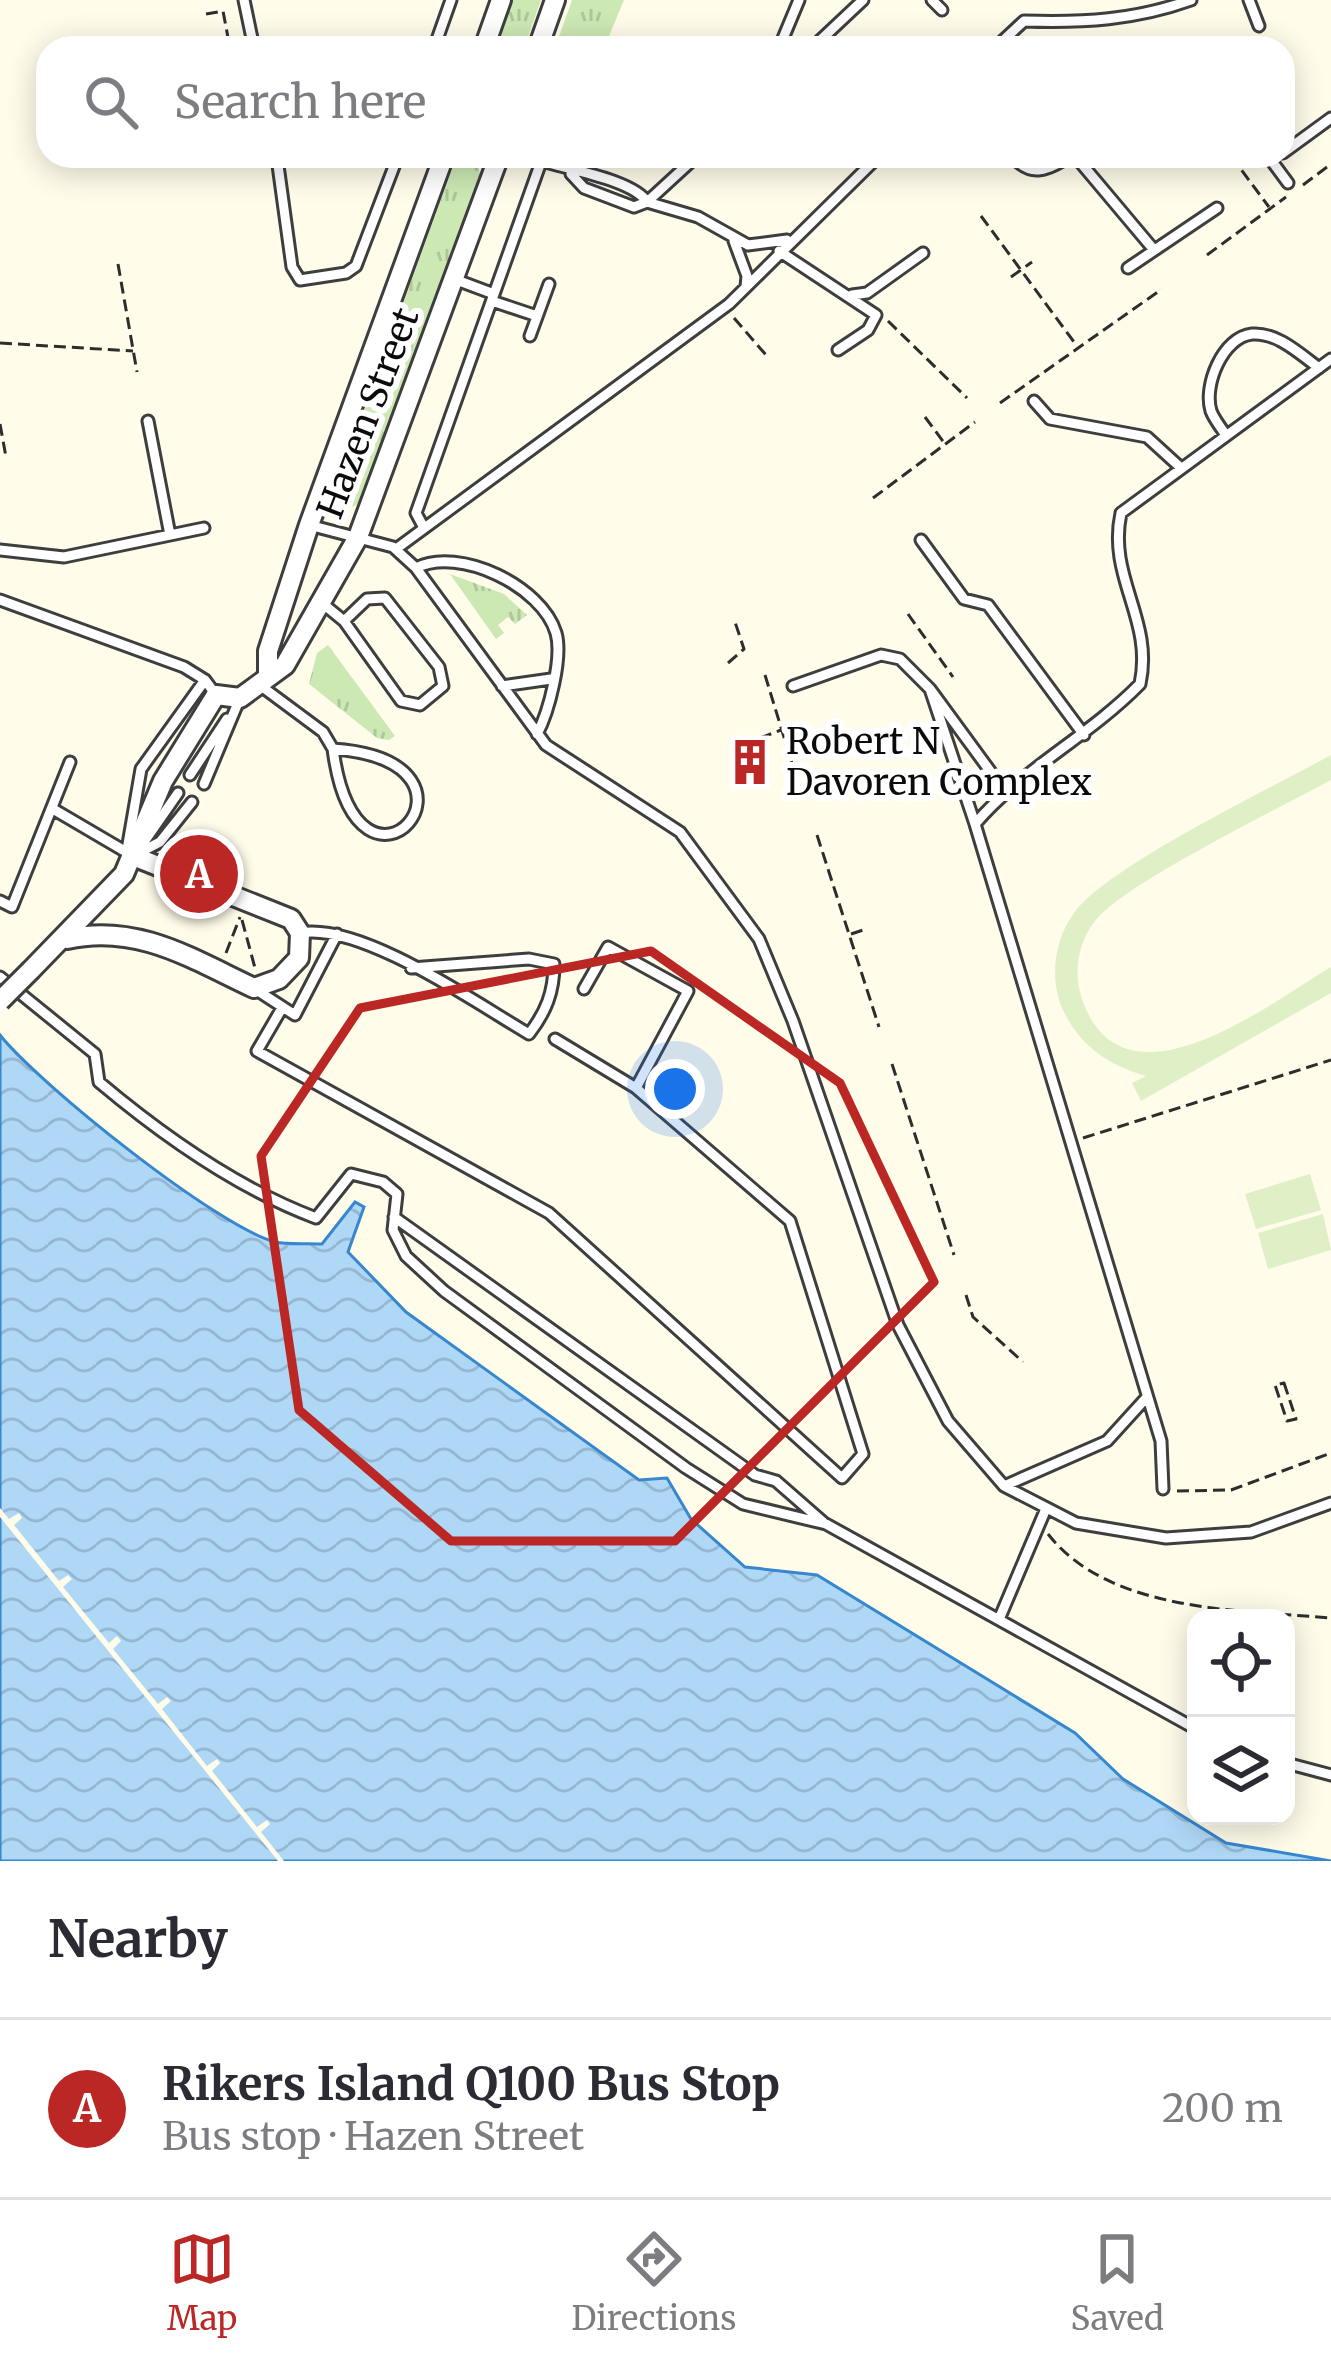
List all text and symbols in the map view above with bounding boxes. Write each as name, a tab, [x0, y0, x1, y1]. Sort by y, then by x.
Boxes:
search box	[36, 36, 1295, 168]
icon: search	[78, 69, 144, 135]
text: Search here	[174, 74, 426, 130]
street label: Hazen Street	[307, 301, 429, 525]
place label: Robert N Davoren Complex	[786, 719, 1092, 805]
building icon: Robert N Davoren Complex	[725, 737, 775, 787]
pin: A	[160, 829, 238, 919]
your location	[645, 1059, 705, 1119]
map controls	[1187, 1609, 1295, 1825]
button: locate	[1187, 1609, 1295, 1717]
button: layers	[1187, 1717, 1295, 1825]
text: Nearby	[48, 1907, 228, 1971]
text: Rikers Island Q100 Bus Stop	[162, 2056, 780, 2112]
text: A	[73, 2084, 101, 2133]
text: 200 m	[1162, 2084, 1283, 2133]
text: Bus stop · Hazen Street	[162, 2112, 584, 2161]
tab: Map	[167, 2226, 237, 2339]
tab: Directions	[571, 2226, 736, 2339]
tab: Saved	[1070, 2226, 1164, 2339]

